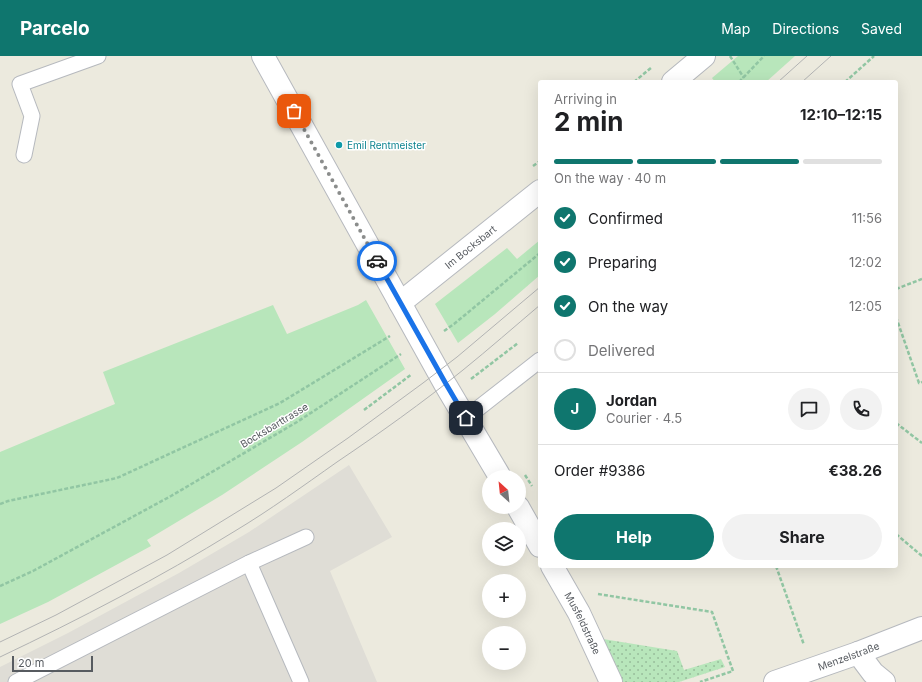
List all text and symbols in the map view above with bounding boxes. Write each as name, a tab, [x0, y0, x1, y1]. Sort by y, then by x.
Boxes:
text: Parcelo	[20, 17, 90, 40]
text: Map	[721, 20, 750, 37]
text: Directions	[772, 20, 839, 37]
text: Saved	[861, 20, 902, 37]
text: Arriving in	[554, 91, 617, 107]
pin	[277, 94, 311, 128]
icon: bag	[283, 100, 305, 122]
text: 12:10–12:15	[800, 105, 882, 124]
text: 2 min	[554, 106, 624, 137]
place label: Emil Rentmeister	[347, 139, 426, 151]
marker: Emil Rentmeister	[334, 140, 344, 150]
text: On the way · 40 m	[554, 170, 666, 186]
icon: check	[554, 207, 576, 229]
text: Confirmed	[588, 209, 663, 228]
text: 11:56	[852, 210, 882, 226]
street label: Im Bocksbart	[442, 222, 499, 271]
courier	[357, 241, 397, 281]
icon: car	[366, 250, 388, 272]
icon: check	[554, 251, 576, 273]
text: Preparing	[588, 253, 657, 272]
text: 12:02	[849, 254, 882, 270]
icon: check	[554, 295, 576, 317]
text: On the way	[588, 297, 668, 316]
text: 12:05	[849, 298, 882, 314]
text: Delivered	[588, 341, 655, 360]
button: chat	[788, 388, 830, 430]
button: phone	[840, 388, 882, 430]
text: Jordan	[606, 391, 657, 410]
text: J	[571, 399, 579, 418]
street label: Bocksbarttrasse	[238, 400, 310, 450]
pin	[449, 401, 483, 435]
icon: home	[455, 407, 477, 429]
text: Courier · 4.5	[606, 410, 682, 426]
text: Order #9386	[554, 461, 645, 480]
text: €38.26	[828, 461, 882, 480]
north arrow	[482, 470, 526, 514]
map controls	[482, 470, 526, 670]
button: Help	[554, 514, 714, 560]
button: Share	[722, 514, 882, 560]
button: layers	[482, 522, 526, 566]
button: +	[482, 574, 526, 618]
street label: Musfeldstraße	[562, 590, 603, 656]
button: −	[482, 626, 526, 670]
street label: Menzelstraße	[816, 639, 881, 673]
scale bar	[12, 654, 93, 673]
text: 20 m	[18, 656, 44, 670]

